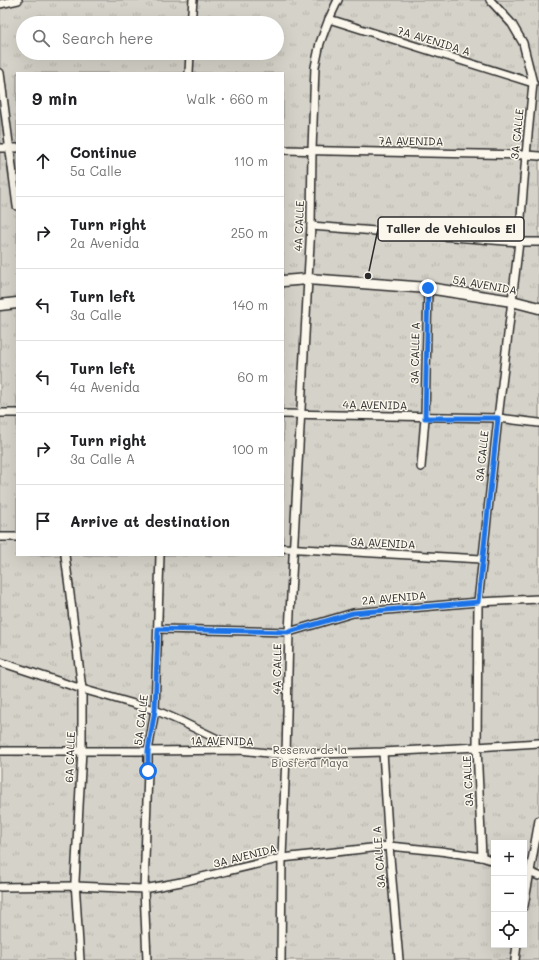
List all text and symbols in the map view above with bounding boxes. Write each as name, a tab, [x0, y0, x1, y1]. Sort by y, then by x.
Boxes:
search box	[16, 16, 284, 60]
street label: 7A AVENIDA A	[396, 22, 473, 59]
icon: search	[30, 27, 52, 49]
text: Search here	[62, 28, 153, 48]
text: 9 min	[32, 87, 77, 109]
text: Walk · 660 m	[186, 90, 268, 107]
street label: 3A CALLE	[506, 108, 527, 160]
street label: 7A AVENIDA	[379, 132, 443, 149]
text: Continue	[70, 142, 137, 162]
icon: ahead	[32, 150, 54, 172]
text: 110 m	[234, 152, 268, 169]
text: 5a Calle	[70, 162, 122, 179]
street label: 4A CALLE	[290, 200, 307, 252]
text: Turn right	[70, 214, 147, 234]
callout: Taller de Vehiculos El	[378, 217, 524, 241]
text: Taller de Vehiculos El	[386, 220, 516, 236]
icon: right	[32, 222, 54, 244]
text: 250 m	[231, 224, 268, 241]
text: 2a Avenida	[70, 234, 140, 251]
street label: 5A AVENIDA	[452, 271, 518, 298]
route end	[419, 279, 437, 297]
text: Turn left	[70, 286, 135, 306]
icon: left	[32, 294, 54, 316]
text: 140 m	[232, 296, 268, 313]
text: 3a Calle	[70, 306, 122, 323]
street label: 3A CALLE A	[406, 322, 423, 384]
text: Turn left	[70, 358, 135, 378]
icon: left	[32, 366, 54, 388]
text: 60 m	[238, 368, 268, 385]
text: 4a Avenida	[70, 378, 140, 395]
street label: 4A AVENIDA	[342, 396, 408, 413]
text: Turn right	[70, 430, 147, 450]
street label: 3A CALLE	[471, 430, 492, 482]
icon: right	[32, 438, 54, 460]
text: 100 m	[232, 440, 268, 457]
text: 3a Calle A	[70, 450, 135, 467]
icon: arrive	[32, 510, 54, 532]
text: Arrive at destination	[70, 511, 230, 531]
street label: 3A AVENIDA	[350, 533, 416, 552]
street label: 2A AVENIDA	[361, 587, 427, 608]
street label: 4A CALLE	[269, 643, 284, 695]
street label: 5A CALLE	[130, 694, 151, 746]
street label: 6A CALLE	[61, 731, 78, 783]
street label: 1A AVENIDA	[190, 732, 254, 749]
park label: Reserva de la Biosfera Maya	[271, 742, 349, 770]
street label: 3A CALLE	[459, 755, 476, 807]
route start	[139, 762, 157, 780]
street label: 3A CALLE A	[369, 826, 388, 889]
street label: 3A AVENIDA	[212, 840, 278, 871]
map controls	[491, 840, 527, 948]
button: +	[491, 840, 527, 876]
button: −	[491, 876, 527, 912]
button: locate	[491, 912, 527, 948]

